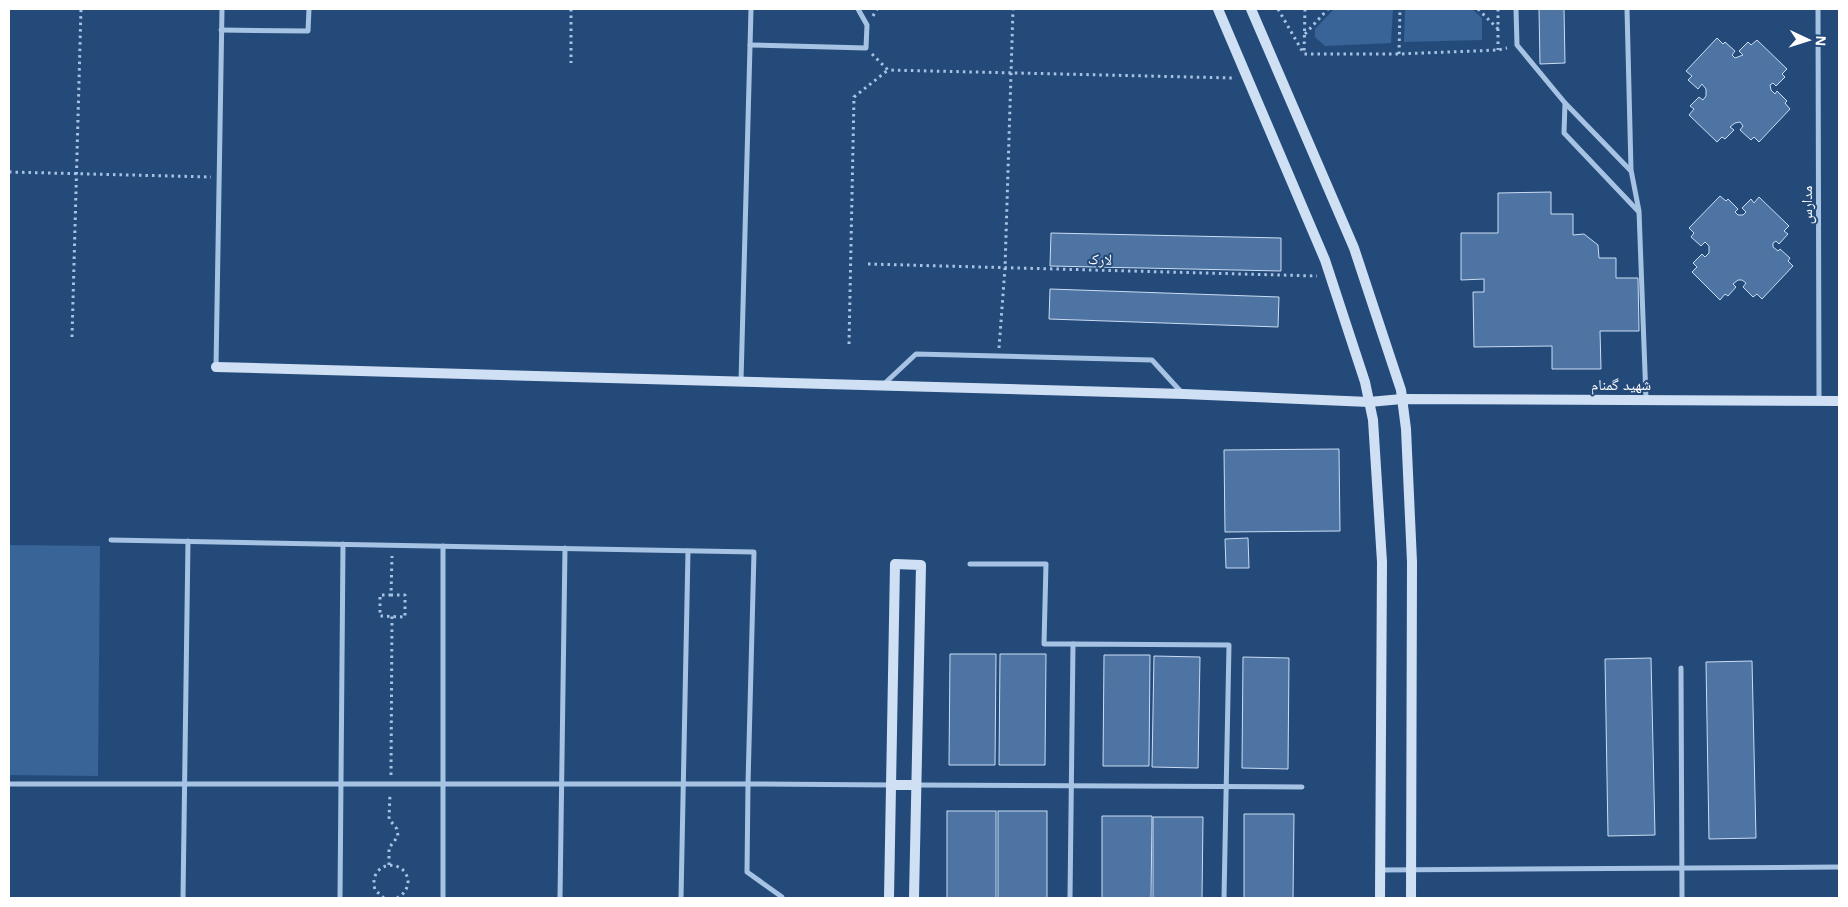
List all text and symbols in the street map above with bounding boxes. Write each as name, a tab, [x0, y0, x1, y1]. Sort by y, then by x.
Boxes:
north arrow	[1783, 15, 1833, 65]
text: N	[1813, 35, 1829, 47]
street label: مدارس	[1798, 186, 1817, 224]
street label: لارک	[1087, 250, 1112, 269]
street label: شهید گمنام	[1591, 376, 1651, 395]

